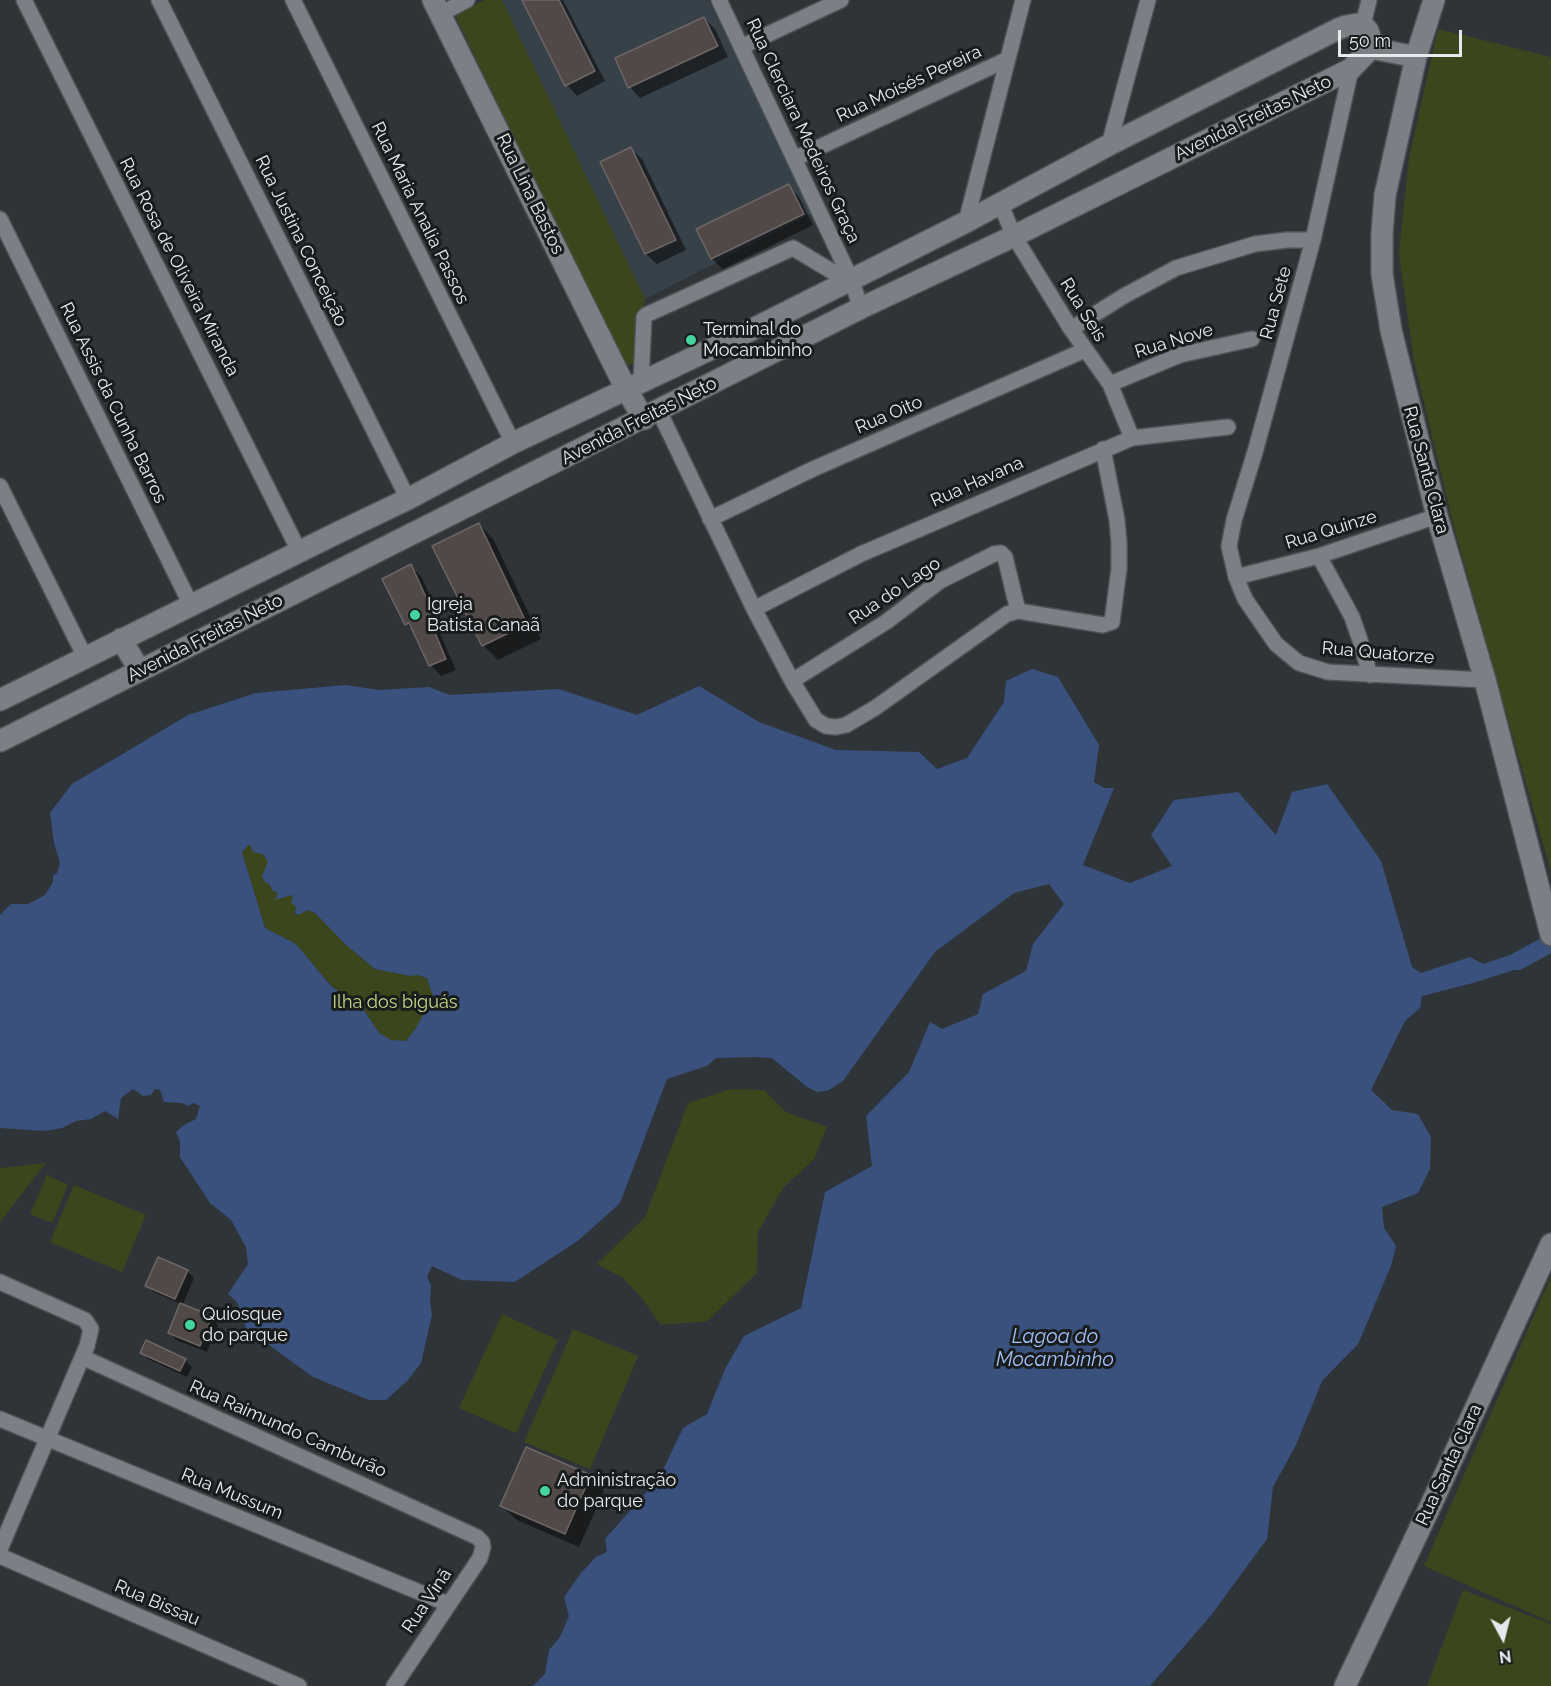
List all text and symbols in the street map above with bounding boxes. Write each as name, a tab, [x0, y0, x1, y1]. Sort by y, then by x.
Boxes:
street label: Rua Clerciara Medeiros Graça	[741, 15, 865, 247]
scale bar	[1341, 18, 1466, 56]
text: 50 m	[1349, 30, 1391, 51]
street label: Rua Moisés Pereira	[833, 41, 985, 127]
street label: Avenida Freitas Neto	[1171, 71, 1335, 165]
street label: Rua Maria Analia Passos	[366, 118, 474, 308]
street label: Rua Lina Bastos	[491, 130, 569, 258]
street label: Rua Justina Conceição	[250, 152, 352, 330]
street label: Rua Rosa de Oliveira Miranda	[114, 154, 244, 380]
street label: Rua Sete	[1256, 264, 1296, 342]
street label: Rua Seis	[1055, 274, 1111, 346]
street label: Rua Assis da Cunha Barros	[55, 299, 171, 507]
place label: Terminal do Mocambinho	[703, 319, 812, 362]
street label: Rua Nove	[1132, 319, 1216, 363]
marker: Terminal do Mocambinho	[684, 333, 698, 347]
street label: Avenida Freitas Neto	[558, 372, 720, 470]
street label: Rua Oito	[852, 391, 926, 439]
street label: Rua Santa Clara	[1399, 404, 1453, 536]
street label: Rua Havana	[927, 452, 1027, 512]
street label: Rua Quinze	[1283, 506, 1379, 554]
street label: Rua do Lago	[845, 553, 945, 629]
street label: Avenida Freitas Neto	[124, 589, 286, 687]
place label: Igreja Batista Canaã	[427, 594, 540, 636]
marker: Igreja Batista Canaã	[408, 608, 422, 622]
street label: Rua Quatorze	[1321, 637, 1435, 669]
park label: Ilha dos biguás	[333, 992, 457, 1014]
place label: Quiosque do parque	[202, 1304, 288, 1346]
marker: Quiosque do parque	[183, 1318, 197, 1332]
water label: Lagoa do Mocambinho	[996, 1325, 1114, 1372]
street label: Rua Raimundo Camburão	[186, 1376, 390, 1482]
street label: Rua Santa Clara	[1411, 1401, 1487, 1529]
street label: Rua Mussum	[178, 1464, 286, 1524]
place label: Administração do parque	[557, 1470, 676, 1512]
marker: Administração do parque	[538, 1484, 552, 1498]
street label: Rua Vinã	[398, 1565, 456, 1637]
street label: Rua Bissau	[111, 1575, 203, 1631]
north arrow	[1473, 1608, 1533, 1668]
text: N	[1498, 1646, 1512, 1667]

